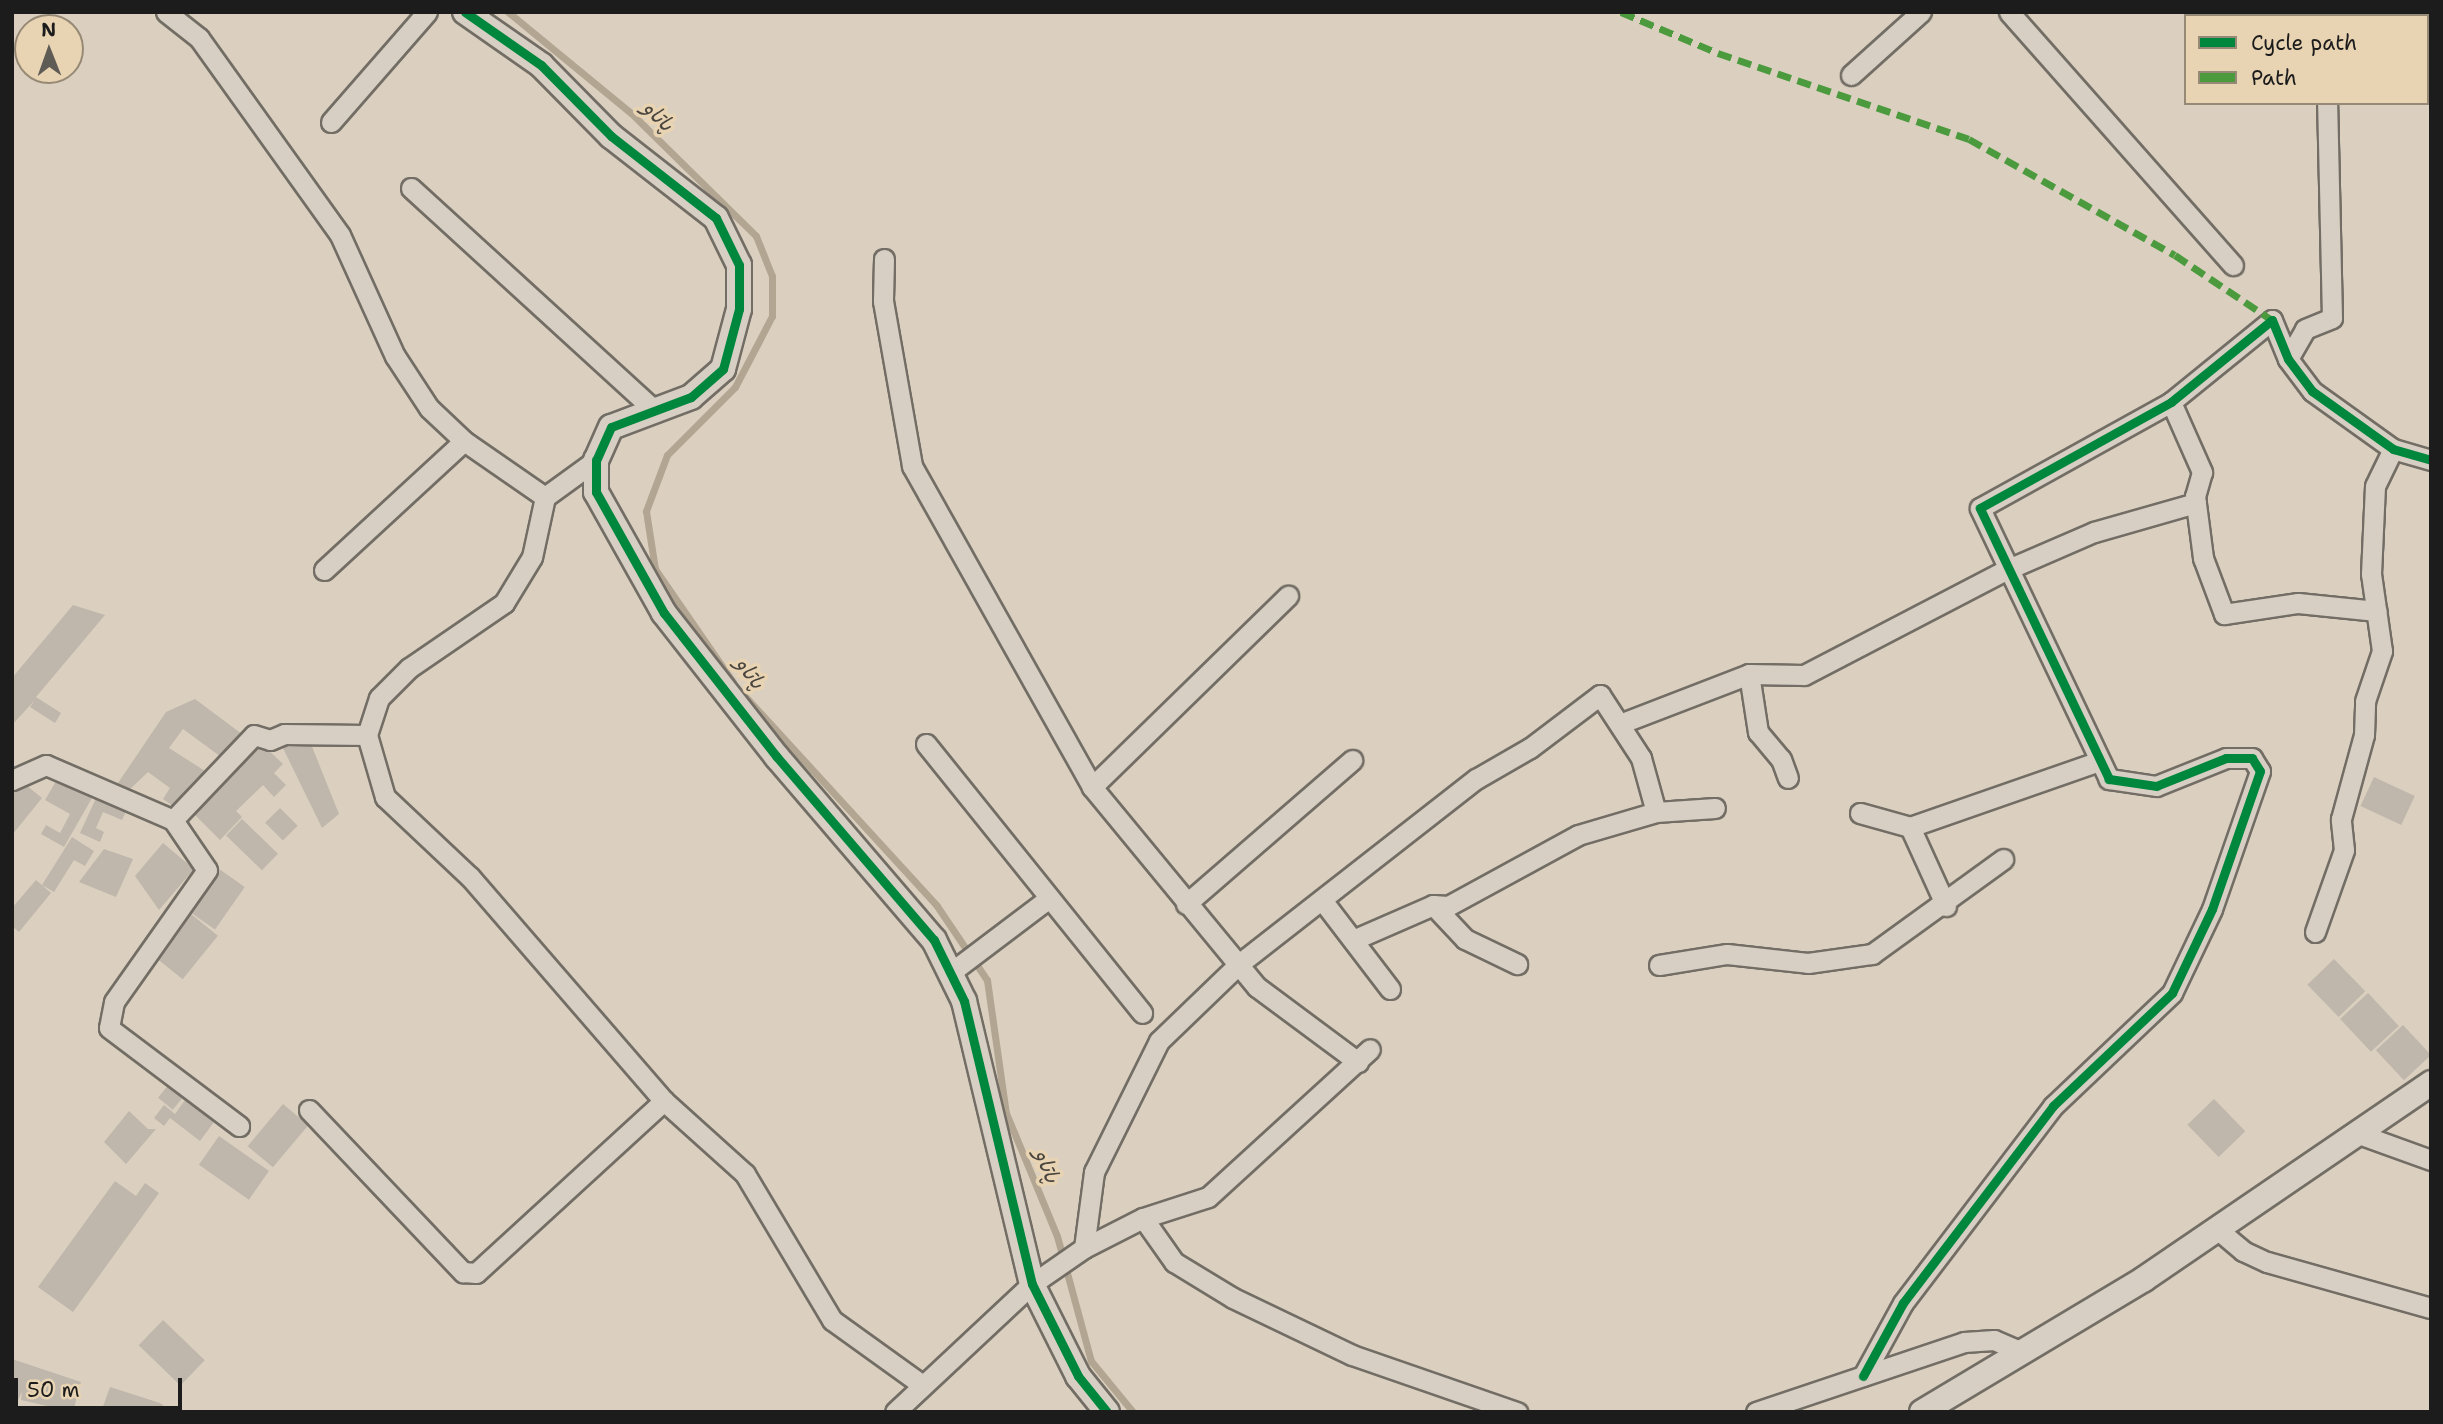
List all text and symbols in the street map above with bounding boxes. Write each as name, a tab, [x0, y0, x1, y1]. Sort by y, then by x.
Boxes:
north arrow	[14, 14, 84, 84]
legend	[2184, 14, 2429, 105]
text: N	[41, 17, 56, 42]
text: Cycle path	[2251, 29, 2357, 57]
text: Path	[2251, 64, 2297, 92]
water label: پاتاو	[637, 95, 679, 137]
water label: پاتاو	[730, 652, 770, 694]
water label: پاتاو	[1029, 1146, 1065, 1186]
scale bar	[18, 1364, 186, 1408]
text: 50 m	[27, 1376, 80, 1404]

